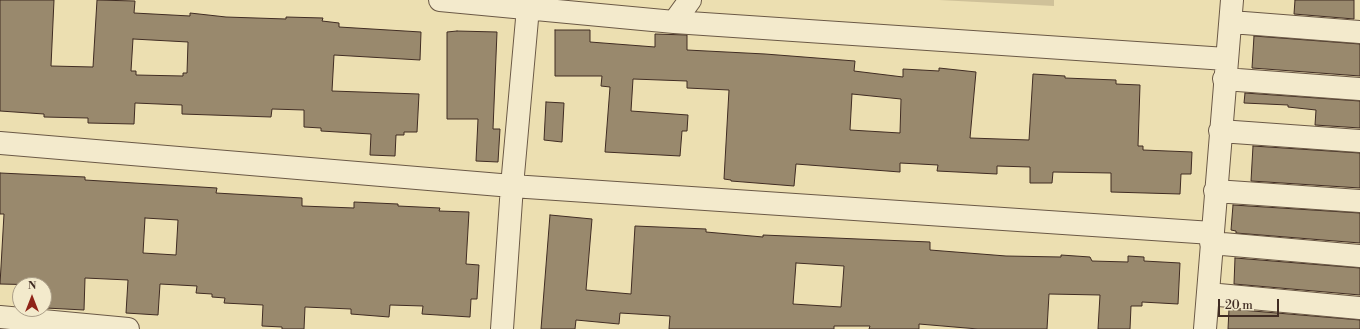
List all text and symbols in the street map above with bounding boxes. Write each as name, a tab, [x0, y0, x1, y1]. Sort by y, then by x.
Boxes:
north arrow	[12, 277, 52, 317]
text: N	[28, 279, 36, 293]
scale bar	[1220, 291, 1281, 317]
text: 20 m	[1225, 298, 1253, 313]

